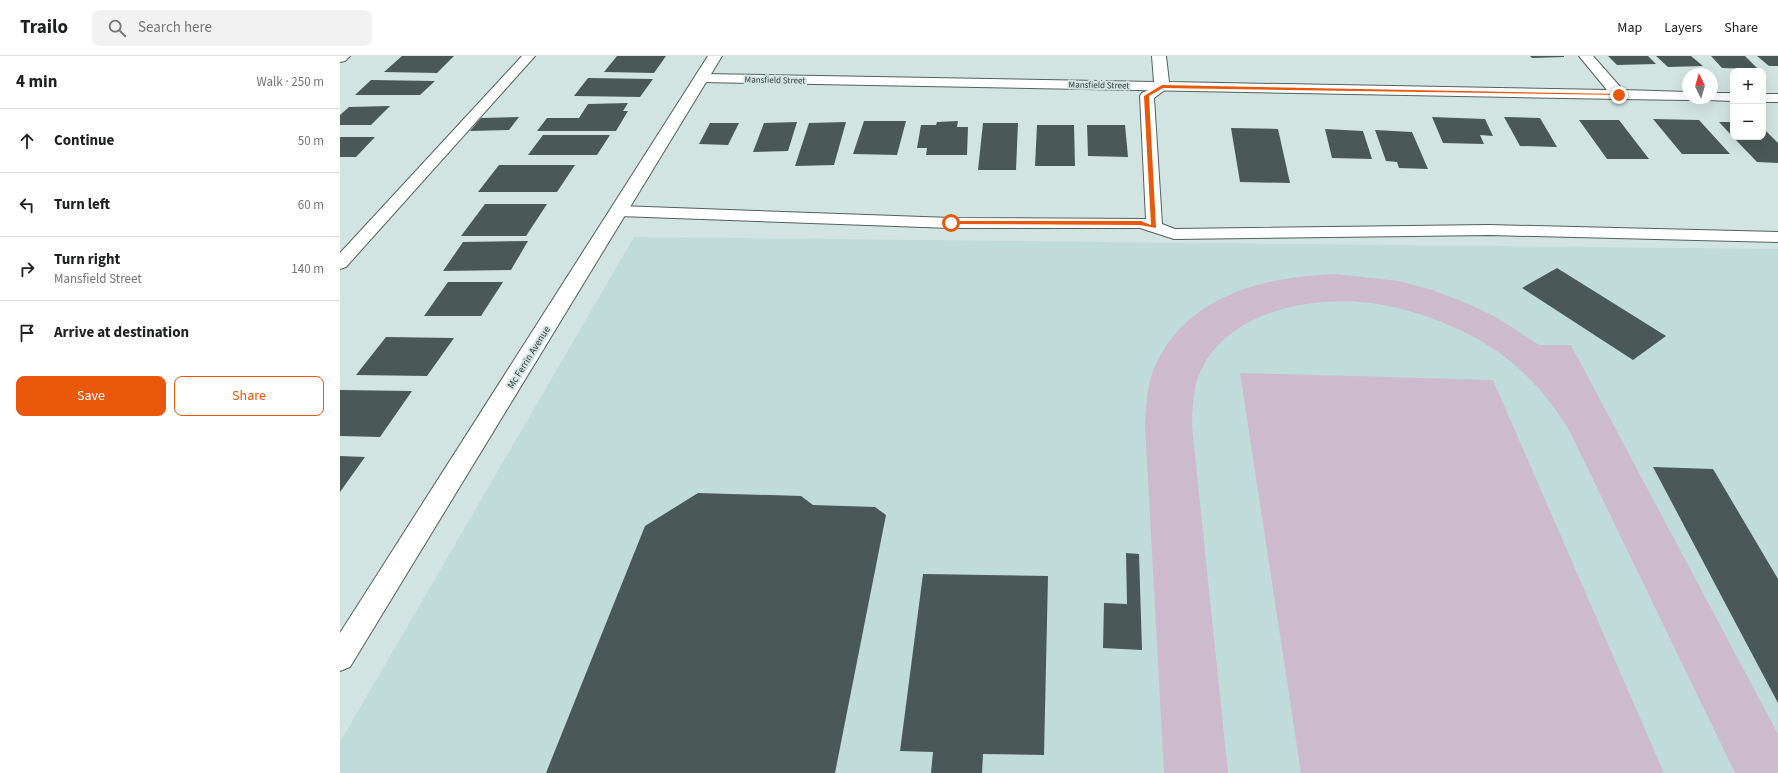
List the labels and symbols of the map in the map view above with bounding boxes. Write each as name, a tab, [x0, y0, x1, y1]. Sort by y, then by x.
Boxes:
north arrow	[1682, 68, 1718, 104]
street label: Mansfield Street	[745, 73, 805, 88]
street label: Mansfield Street	[1069, 78, 1129, 93]
route end	[1610, 86, 1628, 104]
route start	[942, 214, 960, 232]
street label: Mc Ferrin Avenue	[504, 324, 554, 391]

